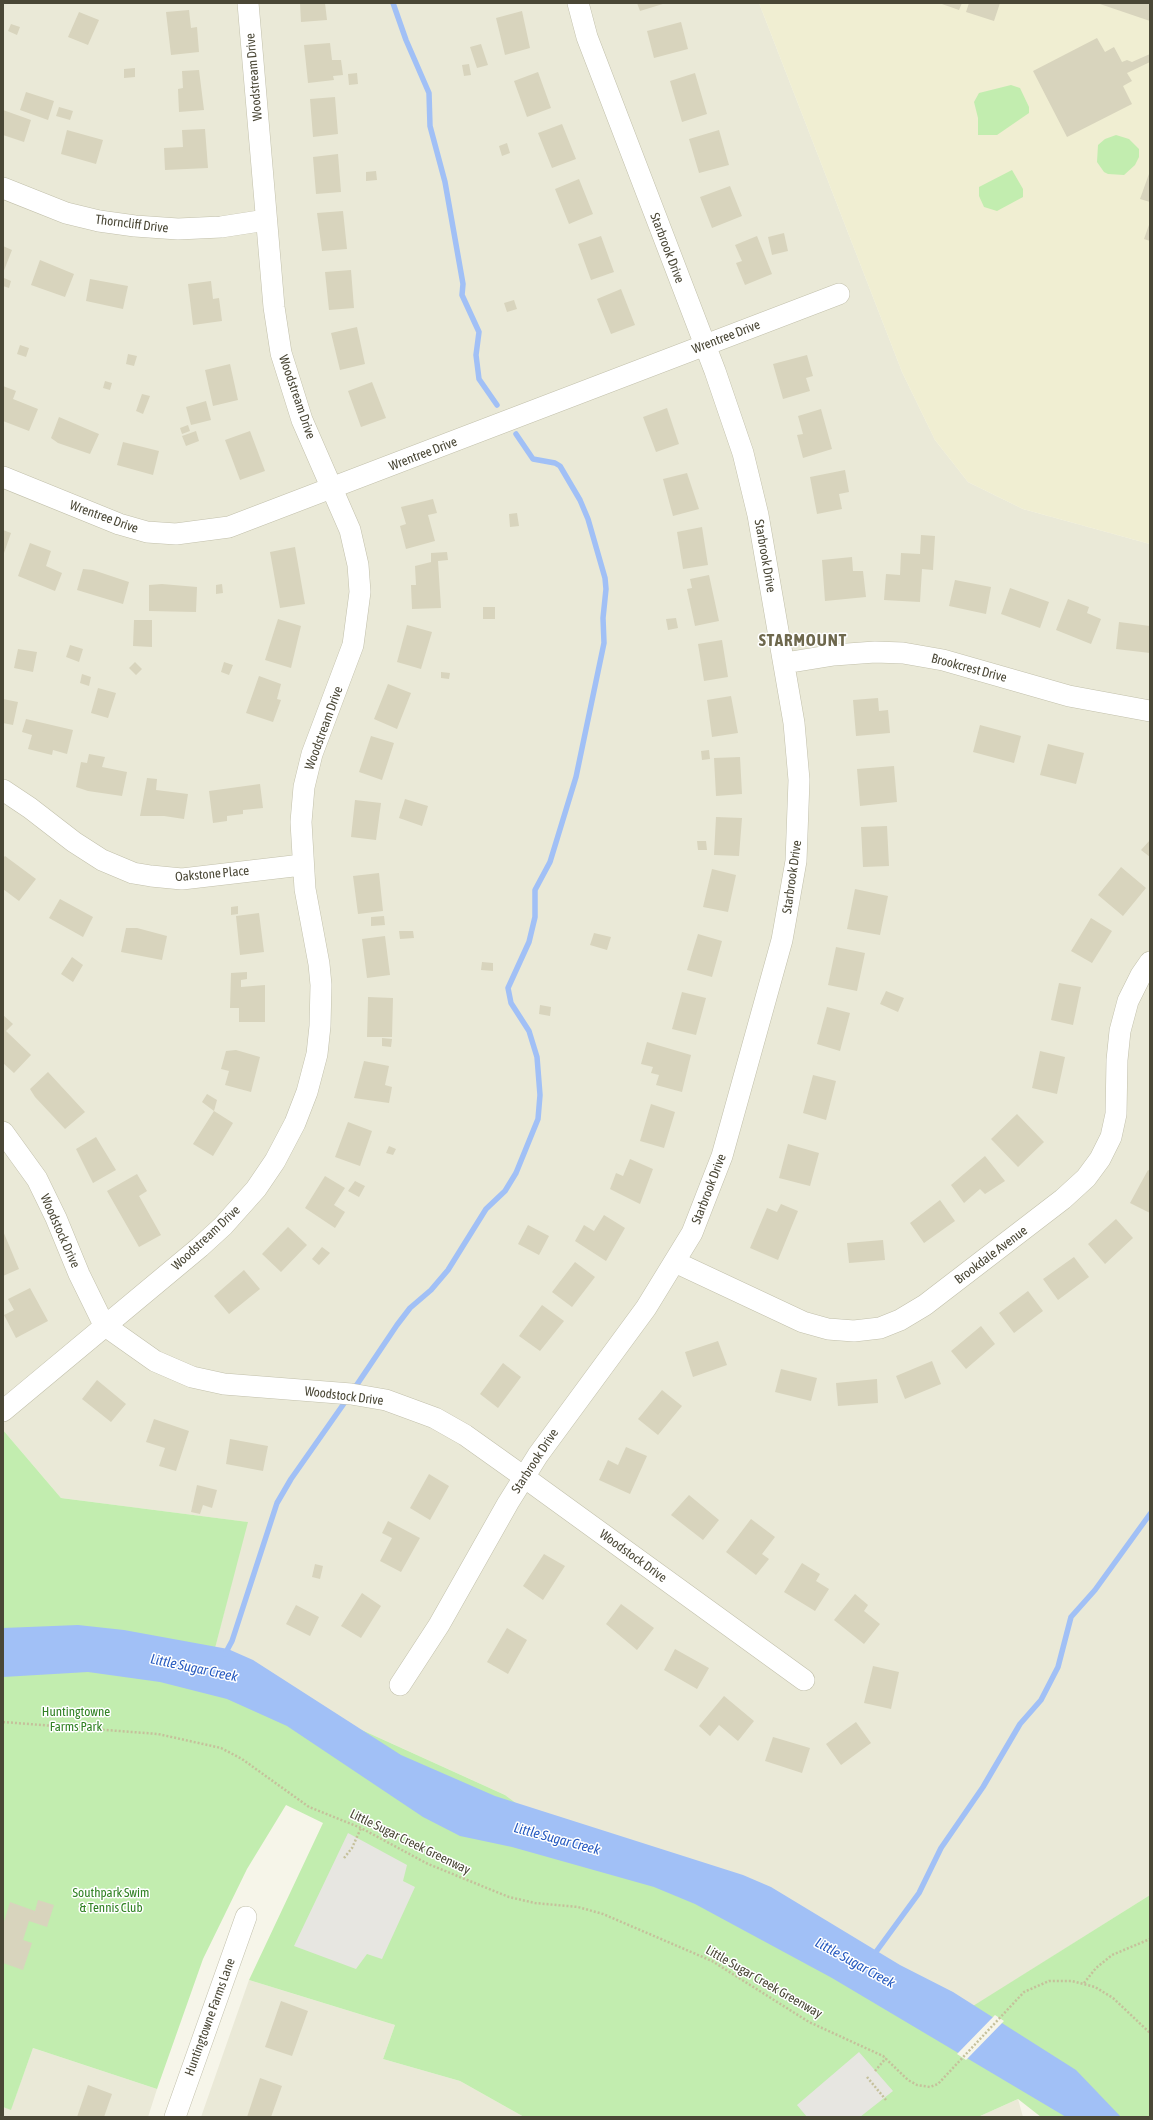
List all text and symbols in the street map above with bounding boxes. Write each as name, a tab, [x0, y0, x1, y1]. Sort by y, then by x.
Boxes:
street label: Woodstream Drive	[242, 33, 266, 121]
street label: Starbrook Drive	[646, 211, 688, 285]
street label: Thorncliff Drive	[95, 212, 169, 236]
street label: Wrentree Drive	[690, 317, 762, 357]
street label: Woodstream Drive	[275, 353, 319, 441]
street label: Wrentree Drive	[387, 434, 459, 474]
street label: Wrentree Drive	[68, 497, 140, 537]
street label: Starbrook Drive	[751, 518, 779, 594]
district label: STARMOUNT	[759, 631, 847, 651]
street label: Brookcrest Drive	[930, 650, 1008, 686]
street label: Woodstream Drive	[302, 684, 346, 772]
street label: Starbrook Drive	[779, 839, 805, 915]
street label: Oakstone Place	[174, 863, 250, 885]
street label: Starbrook Drive	[688, 1152, 730, 1226]
street label: Woodstock Drive	[37, 1192, 83, 1270]
street label: Woodstream Drive	[169, 1202, 243, 1274]
street label: Brookdale Avenue	[952, 1223, 1030, 1287]
street label: Woodstock Drive	[304, 1383, 384, 1409]
street label: Starbrook Drive	[508, 1426, 562, 1496]
street label: Woodstock Drive	[596, 1526, 670, 1586]
water label: Little Sugar Creek	[149, 1651, 239, 1685]
park label: Huntingtowne Farms Park	[42, 1704, 110, 1735]
street label: Little Sugar Creek Greenway	[347, 1806, 473, 1878]
water label: Little Sugar Creek	[512, 1819, 602, 1859]
park label: Southpark Swim & Tennis Club	[73, 1885, 149, 1916]
water label: Little Sugar Creek	[812, 1934, 898, 1992]
street label: Little Sugar Creek Greenway	[703, 1942, 825, 2022]
street label: Huntingtowne Farms Lane	[181, 1956, 239, 2078]

